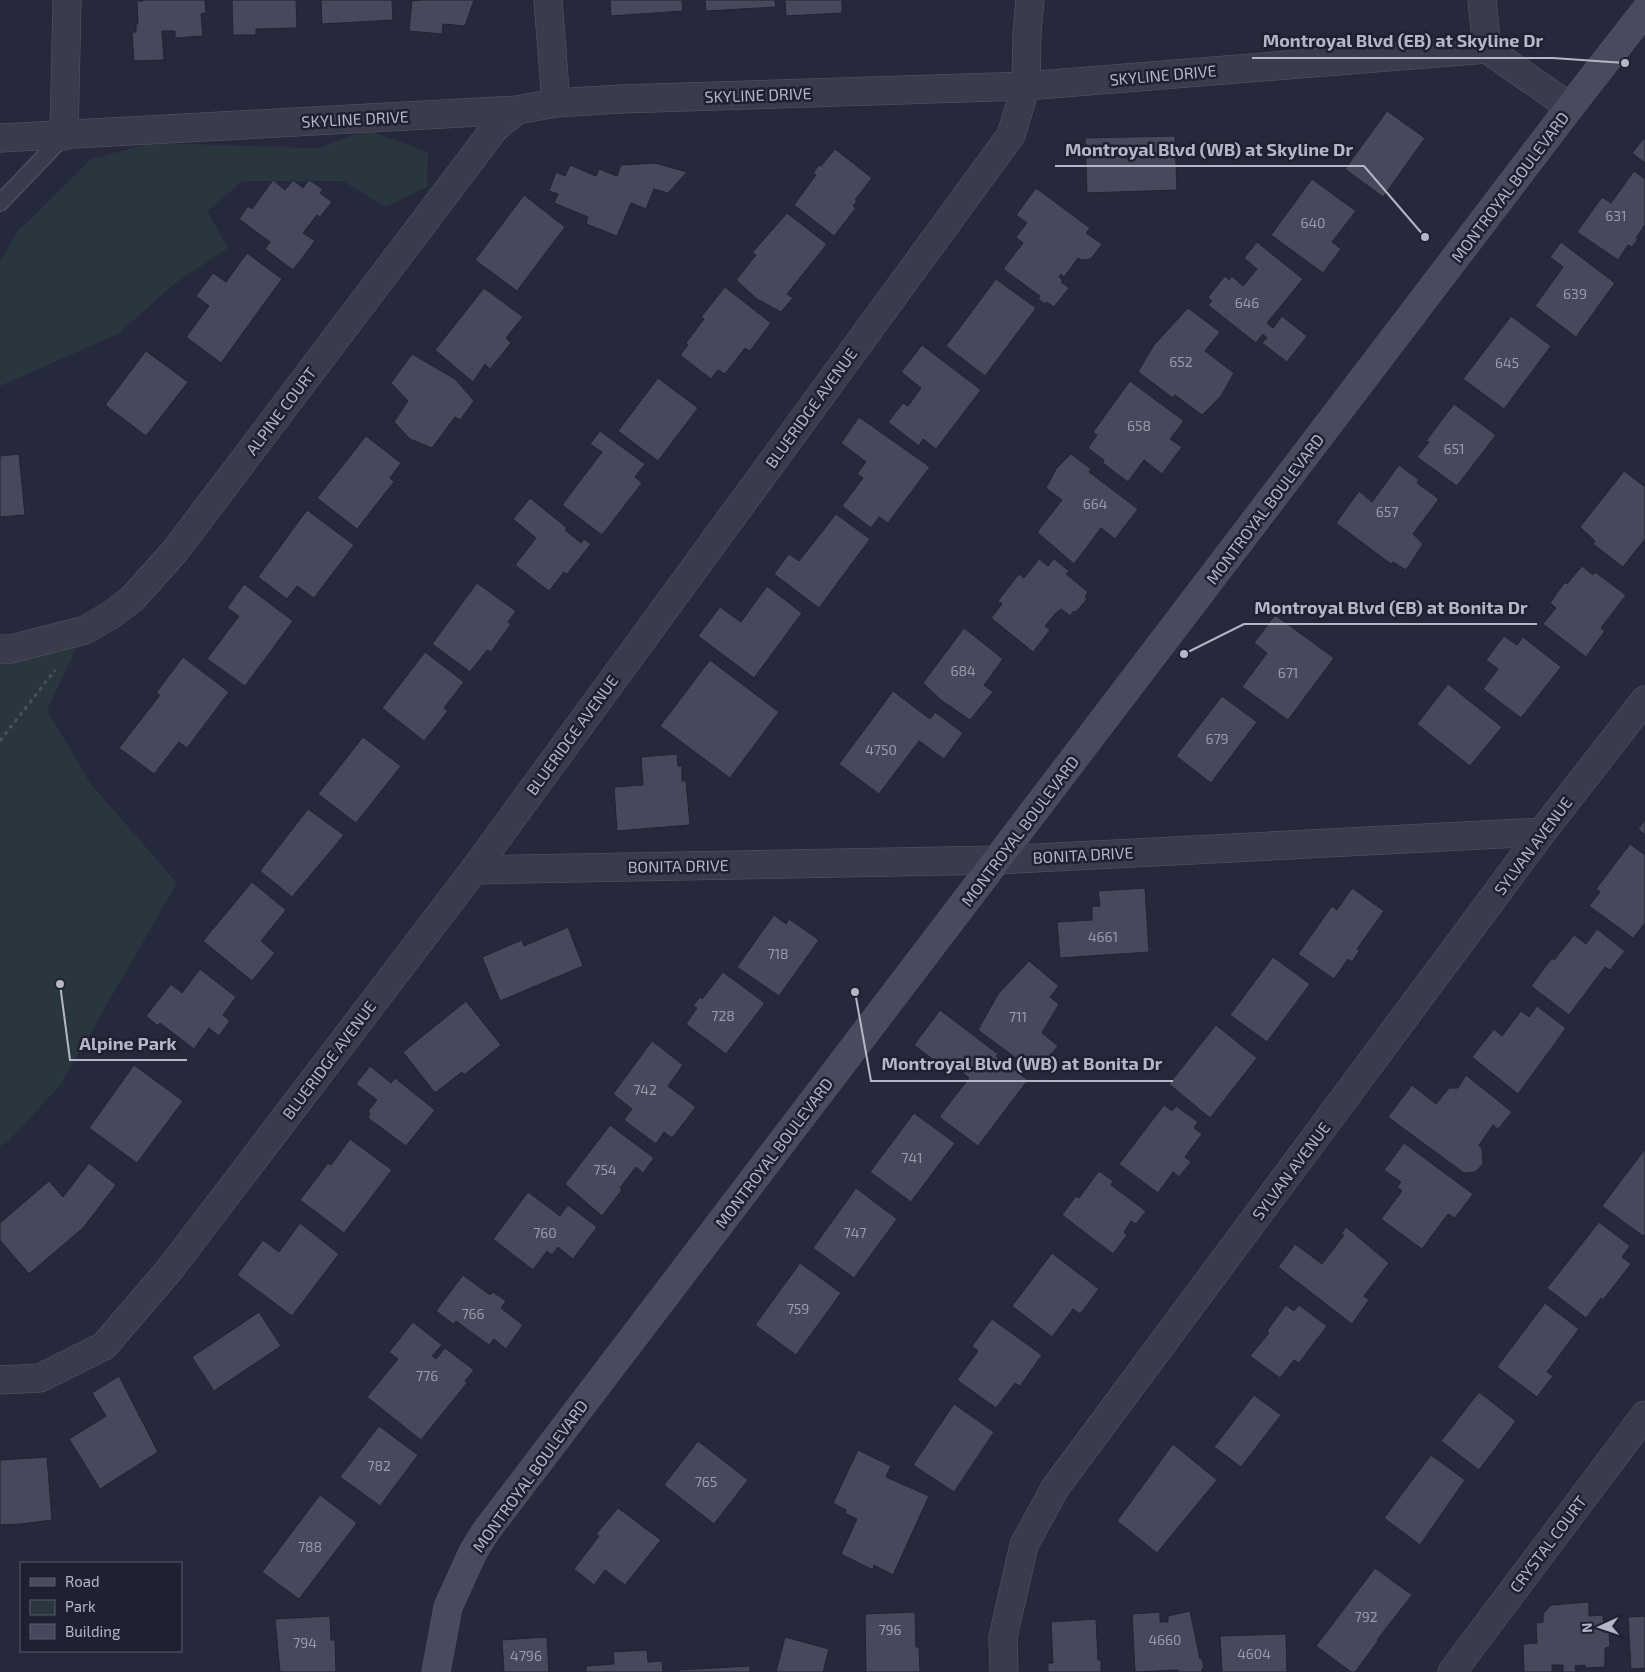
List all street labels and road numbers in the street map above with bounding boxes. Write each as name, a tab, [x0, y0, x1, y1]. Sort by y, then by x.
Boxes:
street label: SKYLINE DRIVE	[1109, 60, 1217, 89]
street label: SKYLINE DRIVE	[704, 83, 812, 106]
street label: SKYLINE DRIVE	[301, 106, 409, 131]
street label: MONTROYAL BOULEVARD	[1447, 108, 1572, 266]
street label: BLUERIDGE AVENUE	[761, 344, 860, 471]
street label: ALPINE COURT	[241, 363, 320, 458]
street label: MONTROYAL BOULEVARD	[1202, 430, 1327, 588]
street label: BLUERIDGE AVENUE	[522, 671, 621, 798]
street label: MONTROYAL BOULEVARD	[957, 752, 1082, 910]
street label: SYLVAN AVENUE	[1490, 793, 1576, 898]
street label: BONITA DRIVE	[1032, 842, 1134, 867]
street label: BONITA DRIVE	[627, 855, 729, 876]
street label: BLUERIDGE AVENUE	[278, 997, 379, 1123]
street label: MONTROYAL BOULEVARD	[711, 1074, 836, 1232]
street label: SYLVAN AVENUE	[1248, 1118, 1334, 1223]
street label: MONTROYAL BOULEVARD	[468, 1396, 591, 1555]
street label: CRYSTAL COURT	[1505, 1492, 1590, 1596]

